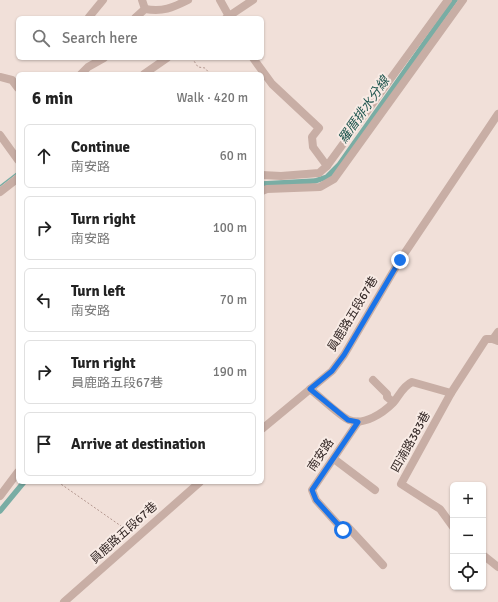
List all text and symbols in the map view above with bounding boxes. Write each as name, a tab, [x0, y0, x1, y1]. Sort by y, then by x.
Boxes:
search box	[16, 16, 264, 60]
icon: search	[30, 27, 52, 49]
text: Search here	[62, 29, 138, 47]
water label: 羅厝排水分線	[335, 72, 394, 147]
text: 6 min	[32, 88, 73, 109]
text: Walk · 420 m	[177, 90, 248, 106]
text: Continue	[71, 138, 130, 156]
icon: ahead	[33, 145, 55, 167]
text: 60 m	[220, 148, 247, 164]
text: 南安路	[71, 159, 110, 175]
text: Turn right	[71, 210, 136, 228]
icon: right	[33, 217, 55, 239]
text: 100 m	[213, 220, 247, 236]
text: 南安路	[71, 231, 110, 247]
route end	[391, 251, 409, 269]
street label: 員鹿路五段67巷	[325, 274, 381, 354]
text: Turn left	[71, 282, 125, 300]
icon: left	[33, 289, 55, 311]
text: 70 m	[220, 292, 247, 308]
text: 南安路	[71, 303, 110, 319]
text: Turn right	[71, 354, 136, 372]
icon: right	[33, 361, 55, 383]
text: 190 m	[213, 364, 247, 380]
text: 員鹿路五段67巷	[71, 375, 163, 391]
street label: 四湳路383巷	[388, 409, 434, 475]
icon: arrive	[33, 433, 55, 455]
text: Arrive at destination	[71, 435, 206, 453]
street label: 南安路	[305, 436, 337, 474]
map controls	[450, 482, 486, 590]
button: +	[450, 482, 486, 518]
street label: 員鹿路五段67巷	[87, 499, 161, 567]
button: −	[450, 518, 486, 554]
route start	[334, 521, 352, 539]
button: locate	[450, 554, 486, 590]

